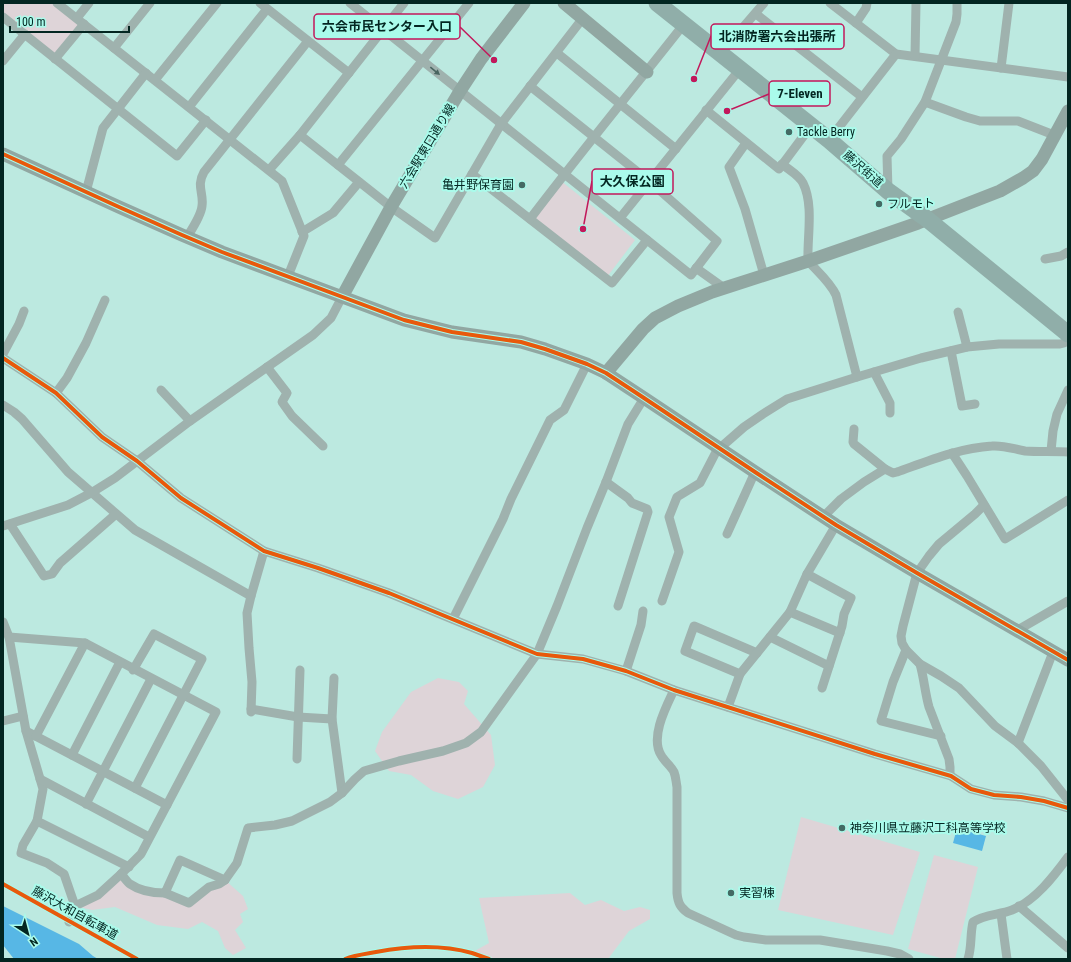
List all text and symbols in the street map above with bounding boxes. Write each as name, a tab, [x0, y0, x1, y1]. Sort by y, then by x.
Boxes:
scale bar	[10, 8, 129, 34]
callout: 六会市民センター入口	[314, 14, 460, 39]
text: 100 m	[16, 15, 46, 29]
text: 六会市民センター入口	[322, 19, 452, 34]
callout: 北消防署六会出張所	[711, 24, 844, 49]
text: 北消防署六会出張所	[718, 29, 836, 44]
one-way arrow	[430, 67, 441, 75]
callout: 7-Eleven	[769, 81, 830, 106]
text: 7-Eleven	[777, 86, 823, 101]
street label: 六会駅東口通り線	[396, 101, 458, 191]
place label: Tackle Berry	[797, 125, 855, 139]
marker: Tackle Berry	[784, 127, 794, 137]
street label: 藤沢街道	[840, 148, 886, 190]
callout: 大久保公園	[592, 169, 673, 194]
text: 大久保公園	[599, 174, 665, 189]
place label: 亀井野保育園	[442, 178, 514, 192]
marker: 亀井野保育園	[517, 180, 527, 190]
place label: フルモト	[887, 197, 935, 211]
marker: フルモト	[874, 199, 884, 209]
place label: 神奈川県立藤沢工科高等学校	[850, 821, 1006, 835]
marker: 神奈川県立藤沢工科高等学校	[837, 823, 847, 833]
street label: 藤沢大和自転車道	[30, 884, 120, 942]
place label: 実習棟	[739, 886, 775, 900]
marker: 実習棟	[726, 888, 736, 898]
north arrow	[8, 914, 48, 954]
text: N	[27, 934, 40, 949]

